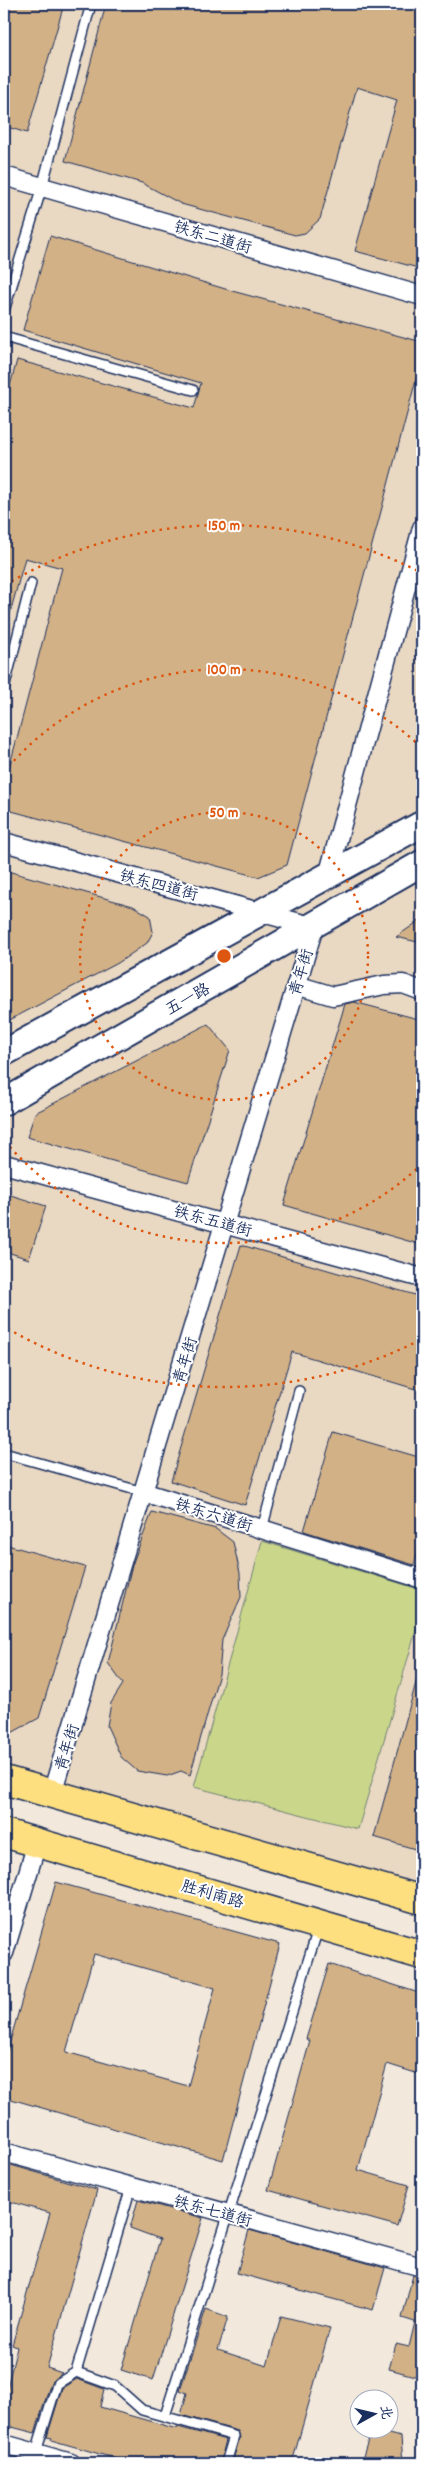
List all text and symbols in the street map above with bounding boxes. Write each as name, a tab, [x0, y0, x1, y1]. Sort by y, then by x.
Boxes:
street label: 铁东二道街	[171, 216, 254, 260]
text: 150 m	[208, 516, 240, 538]
text: 100 m	[207, 660, 241, 682]
text: 50 m	[210, 803, 238, 825]
street label: 铁东四道街	[117, 865, 200, 908]
street label: 青年街	[284, 946, 320, 999]
centre of rings	[215, 947, 233, 965]
street label: 五一路	[162, 978, 215, 1022]
street label: 铁东五道街	[171, 1201, 254, 1244]
street label: 青年街	[168, 1334, 204, 1387]
street label: 铁东六道街	[172, 1494, 255, 1539]
street label: 青年街	[50, 1721, 86, 1774]
street label: 胜利南路	[178, 1876, 246, 1915]
street label: 铁东七道街	[171, 2191, 254, 2234]
north arrow	[348, 2390, 398, 2440]
text: 北	[374, 2404, 396, 2421]

